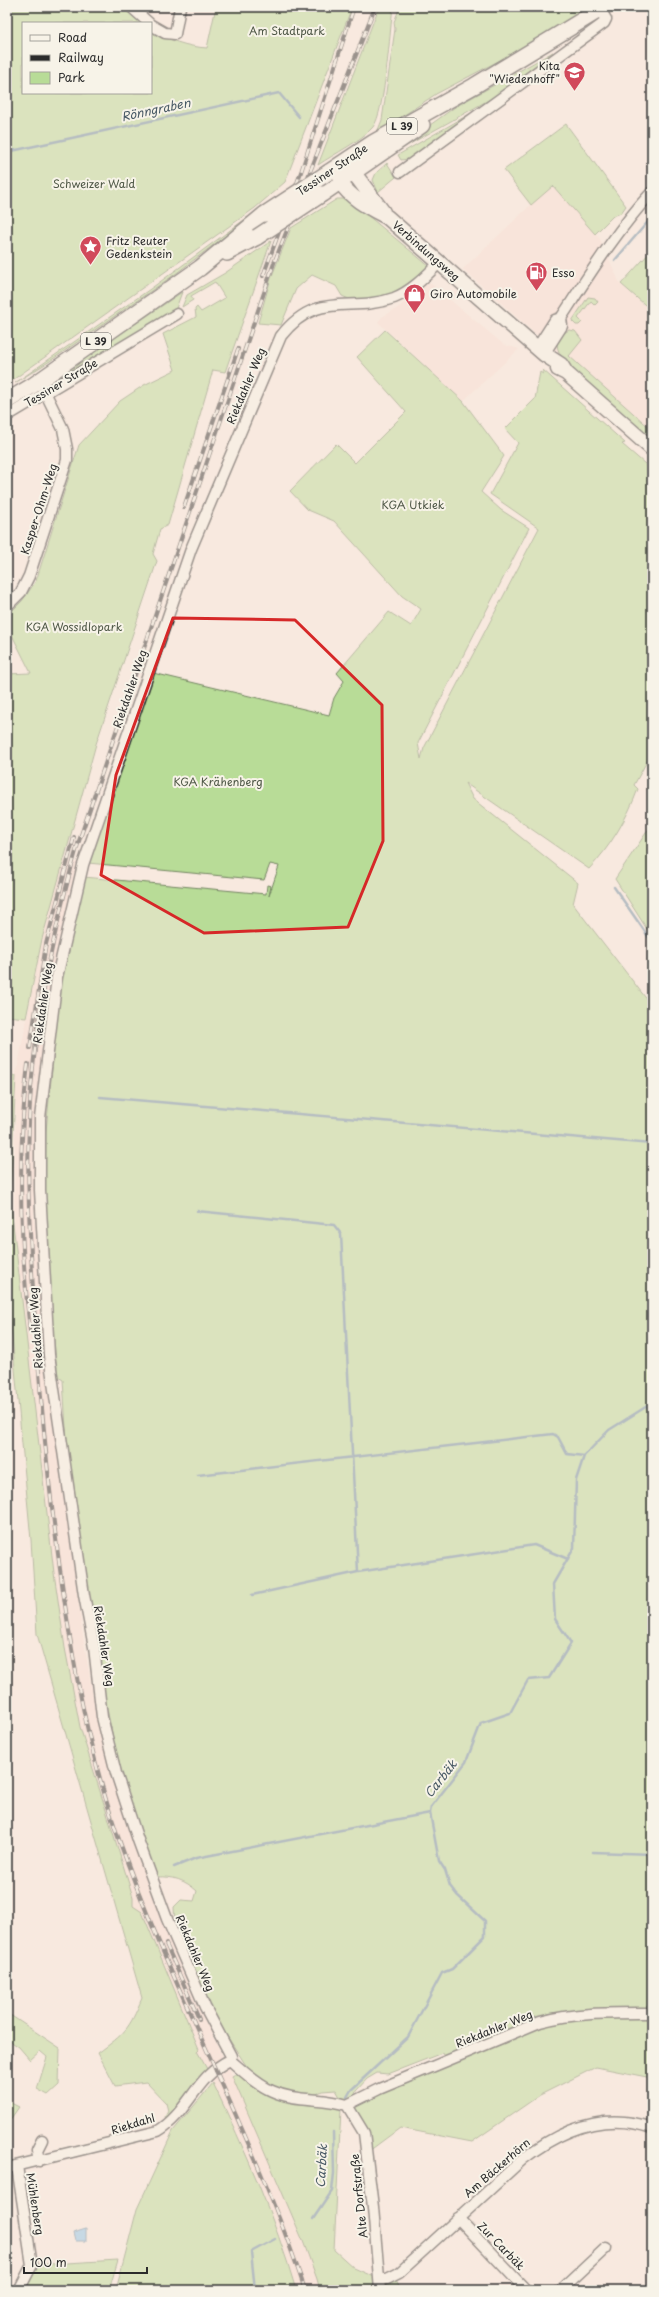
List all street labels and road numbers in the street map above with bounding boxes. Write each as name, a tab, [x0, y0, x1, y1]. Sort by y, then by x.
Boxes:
road number: L 39	[387, 118, 417, 134]
street label: Tessiner Straße	[293, 139, 371, 200]
street label: Verbindungsweg	[389, 216, 464, 285]
road number: L 39	[81, 333, 111, 349]
street label: Riekdahler Weg	[222, 345, 269, 427]
street label: Tessiner Straße	[21, 354, 101, 411]
street label: Kasper-Ohm-Weg	[16, 461, 61, 557]
street label: Riekdahler Weg	[108, 647, 151, 730]
street label: Riekdahler Weg	[28, 961, 57, 1045]
street label: Riekdahler Weg	[24, 1287, 47, 1369]
street label: Riekdahler Weg	[90, 1604, 119, 1688]
street label: Riekdahler Weg	[172, 1912, 219, 1994]
street label: Riekdahler Weg	[453, 2005, 535, 2052]
street label: Riekdahl	[109, 2109, 157, 2138]
street label: Am Bäckerhörn	[460, 2134, 534, 2201]
street label: Alte Dorfstraße	[346, 2153, 371, 2239]
street label: Mühlenberg	[22, 2172, 49, 2236]
street label: Zur Carbäk	[474, 2217, 529, 2274]

